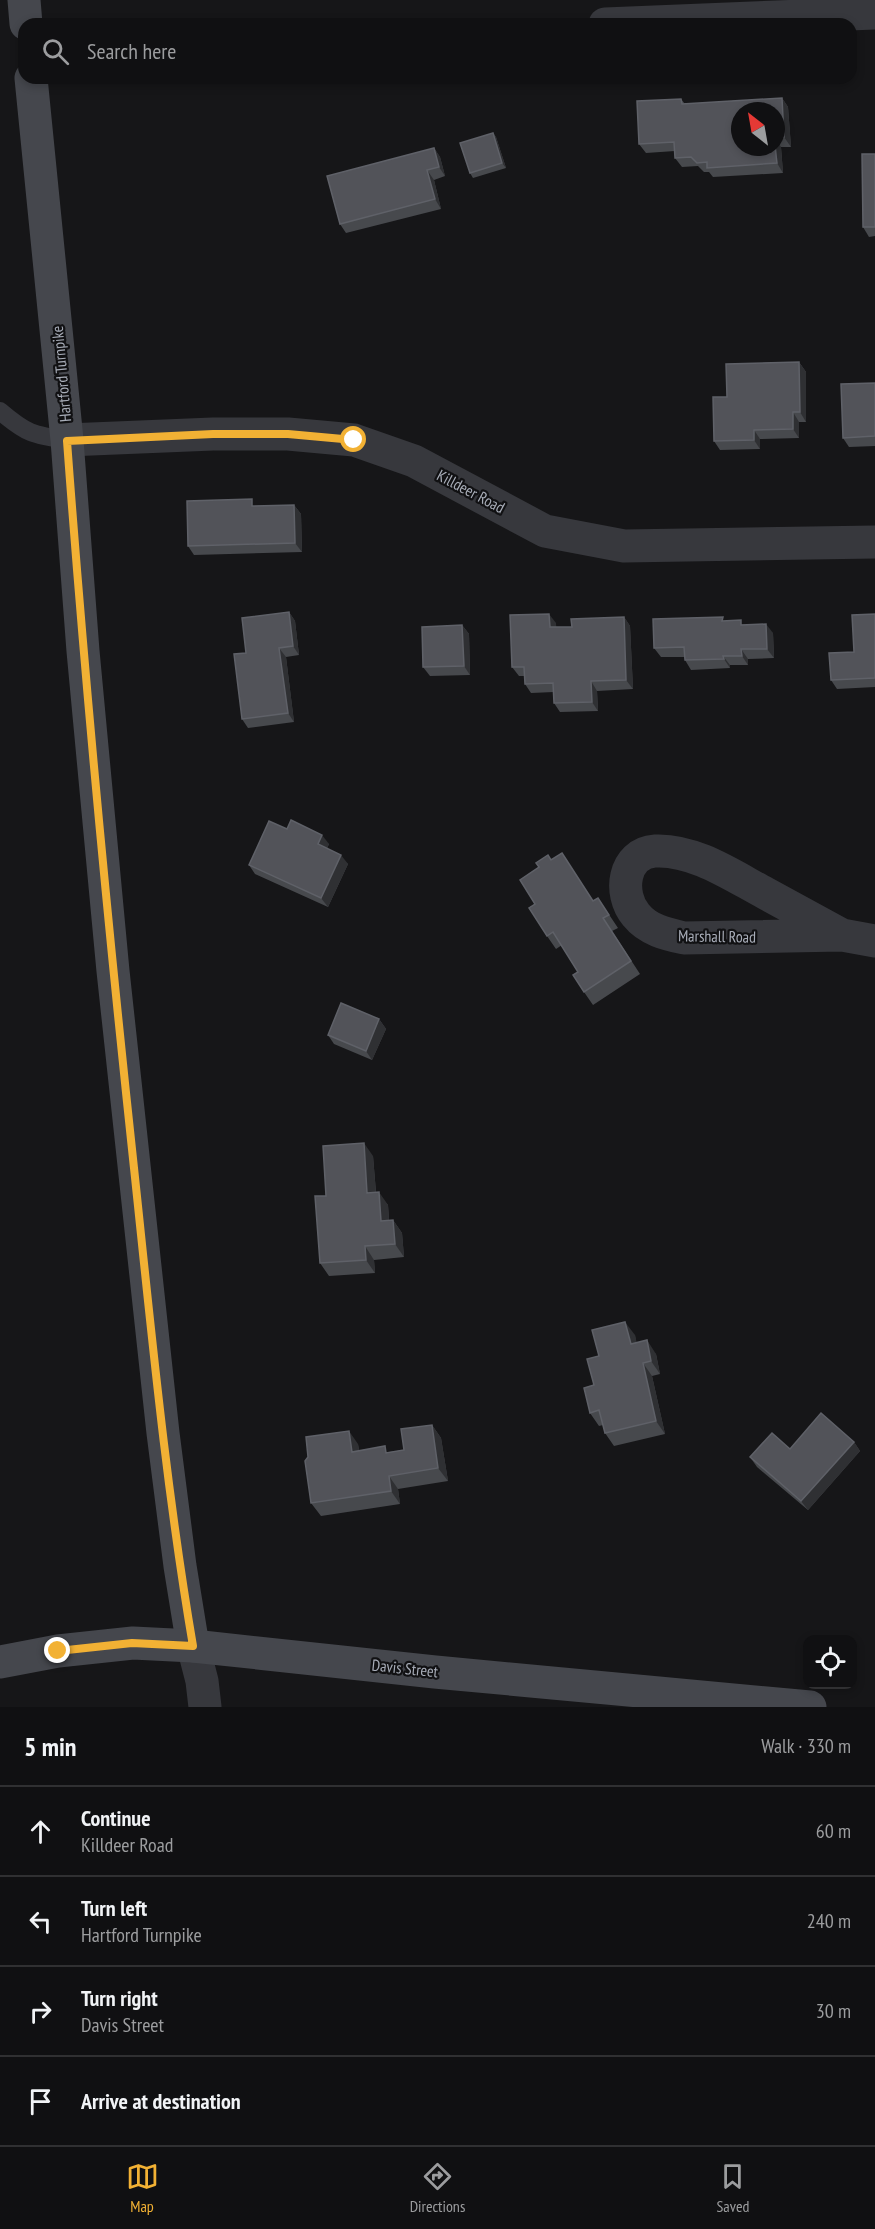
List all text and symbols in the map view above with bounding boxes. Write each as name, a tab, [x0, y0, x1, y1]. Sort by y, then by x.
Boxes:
search box	[18, 18, 857, 84]
icon: search	[39, 35, 72, 68]
text: Search here	[87, 37, 176, 65]
north arrow	[731, 102, 785, 156]
street label: Hartford Turnpike	[47, 325, 75, 423]
route start	[340, 426, 366, 452]
street label: Killdeer Road	[434, 465, 508, 517]
street label: Marshall Road	[678, 925, 756, 947]
map controls	[803, 1635, 857, 1689]
button: locate	[803, 1635, 857, 1689]
route end	[44, 1637, 70, 1663]
street label: Davis Street	[371, 1655, 440, 1681]
text: 5 min	[24, 1730, 77, 1763]
text: Walk · 330 m	[761, 1733, 851, 1759]
text: Continue	[81, 1804, 151, 1832]
icon: ahead	[24, 1815, 57, 1848]
text: 60 m	[816, 1818, 851, 1844]
text: Killdeer Road	[81, 1832, 173, 1858]
text: Turn left	[81, 1894, 147, 1922]
icon: left	[24, 1905, 57, 1938]
text: 240 m	[807, 1908, 851, 1934]
text: Hartford Turnpike	[81, 1922, 202, 1948]
text: Turn right	[81, 1984, 158, 2012]
icon: right	[24, 1995, 57, 2028]
text: 30 m	[816, 1998, 851, 2024]
text: Davis Street	[81, 2012, 164, 2038]
icon: arrive	[24, 2085, 57, 2118]
text: Arrive at destination	[81, 2087, 241, 2115]
tab: Map	[126, 2160, 159, 2216]
tab: Directions	[410, 2160, 465, 2216]
tab: Saved	[716, 2160, 749, 2216]

